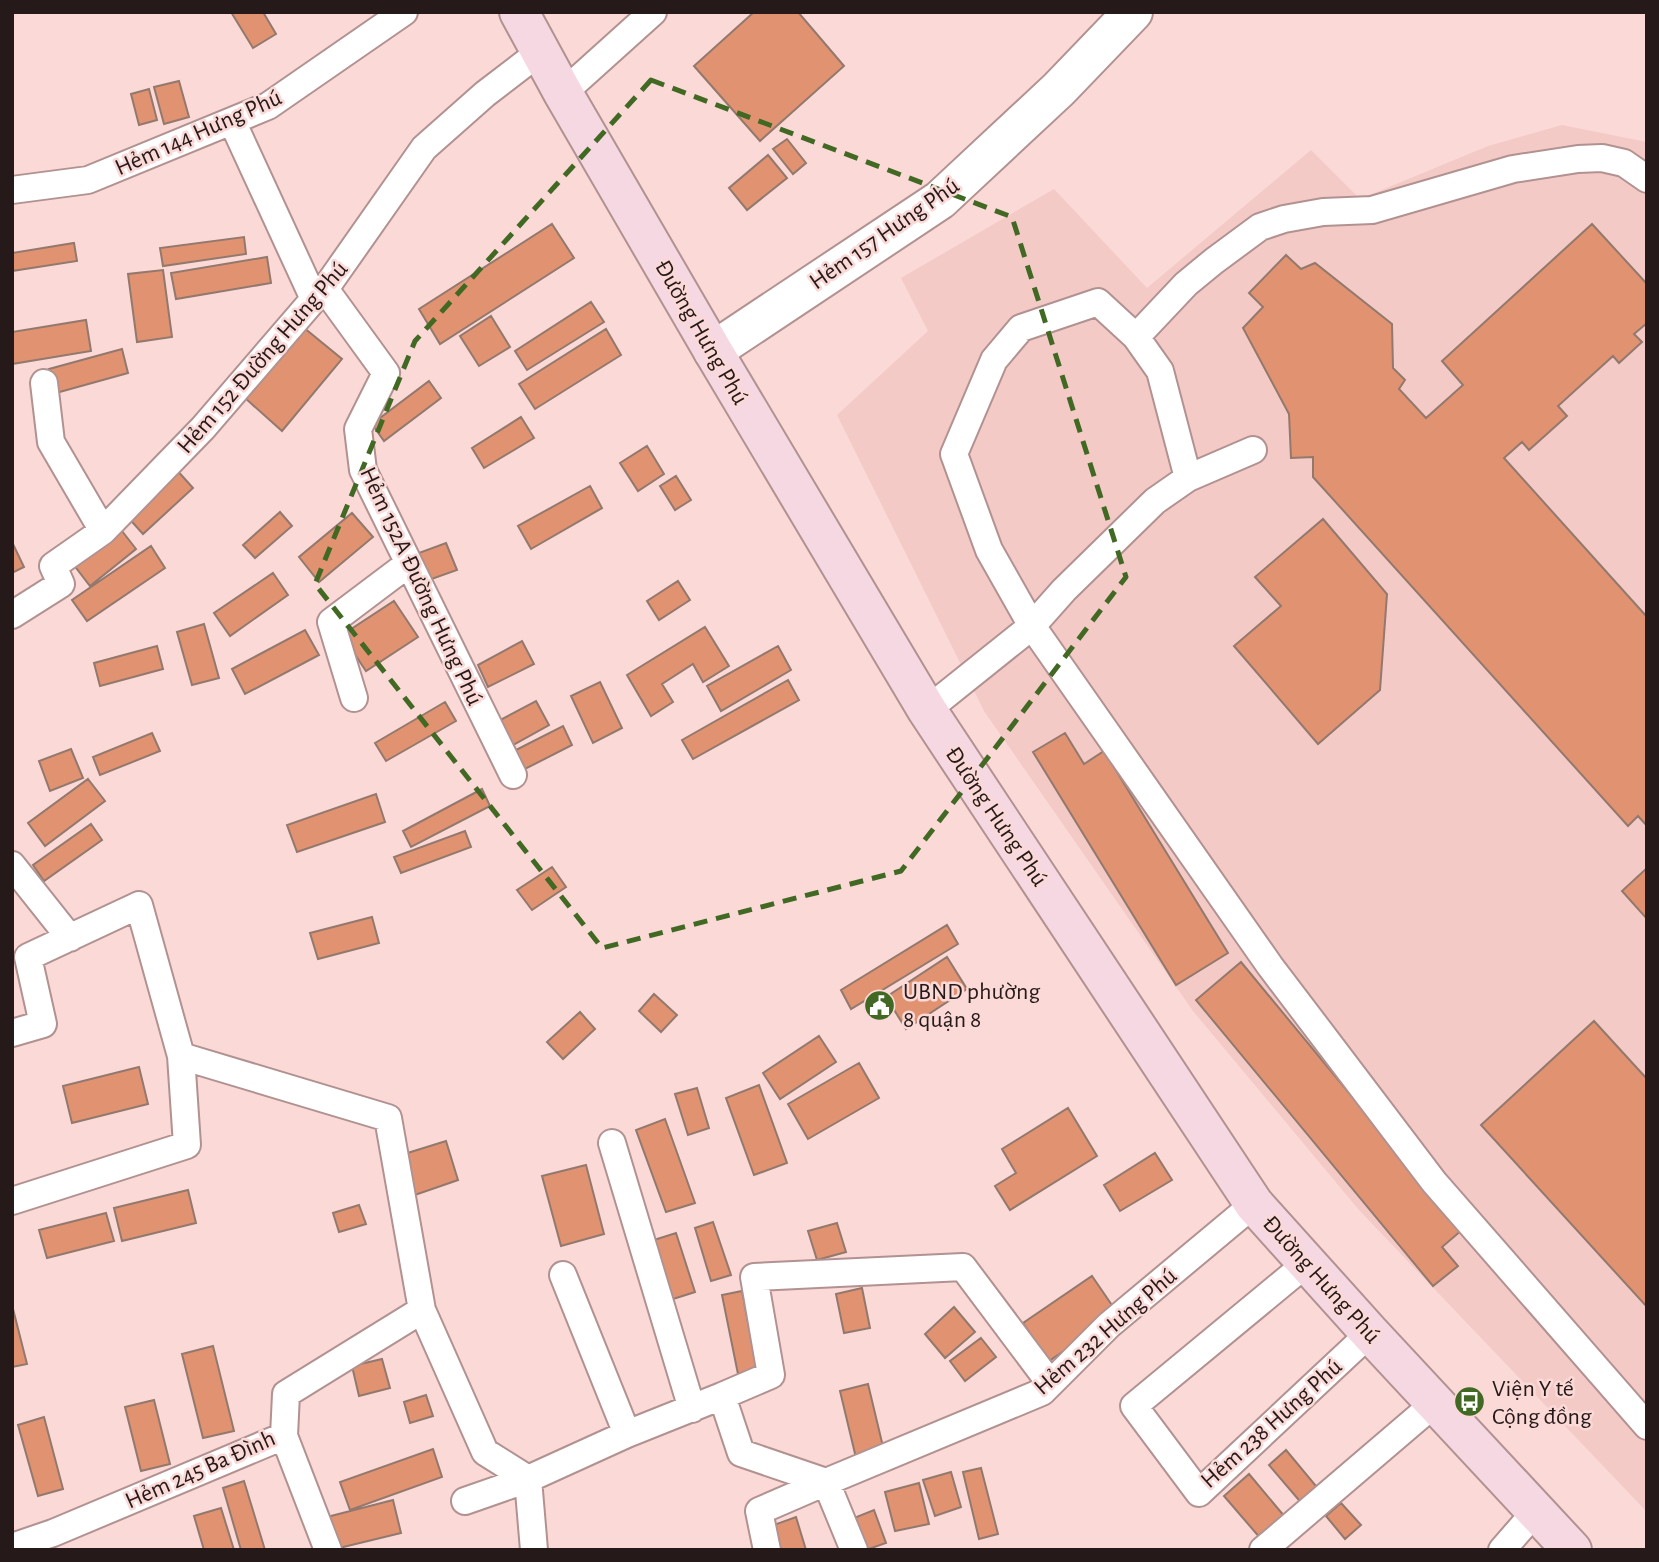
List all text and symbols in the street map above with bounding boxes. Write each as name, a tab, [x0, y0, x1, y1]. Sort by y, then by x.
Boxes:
street label: Hẻm 144 Hưng Phú	[112, 85, 285, 180]
street label: Hẻm 157 Hưng Phú	[805, 173, 964, 294]
street label: Đường Hưng Phú	[650, 256, 752, 409]
street label: Hẻm 152 Đường Hưng Phú	[173, 257, 353, 458]
street label: Hẻm 152A Đường Hưng Phú	[355, 464, 487, 709]
street label: Đường Hưng Phú	[941, 742, 1052, 891]
place label: UBND phường 8 quận 8	[903, 980, 1040, 1032]
public building icon: UBND phường 8 quận 8	[863, 988, 897, 1022]
street label: Đường Hưng Phú	[1258, 1211, 1385, 1348]
street label: Hẻm 232 Hưng Phú	[1030, 1264, 1181, 1400]
street label: Hẻm 238 Hưng Phú	[1197, 1354, 1347, 1493]
place label: Viện Y tế Cộng đồng	[1492, 1377, 1592, 1429]
bus stop icon: Viện Y tế Cộng đồng	[1452, 1385, 1486, 1419]
street label: Hẻm 245 Ba Đình	[122, 1426, 279, 1514]

